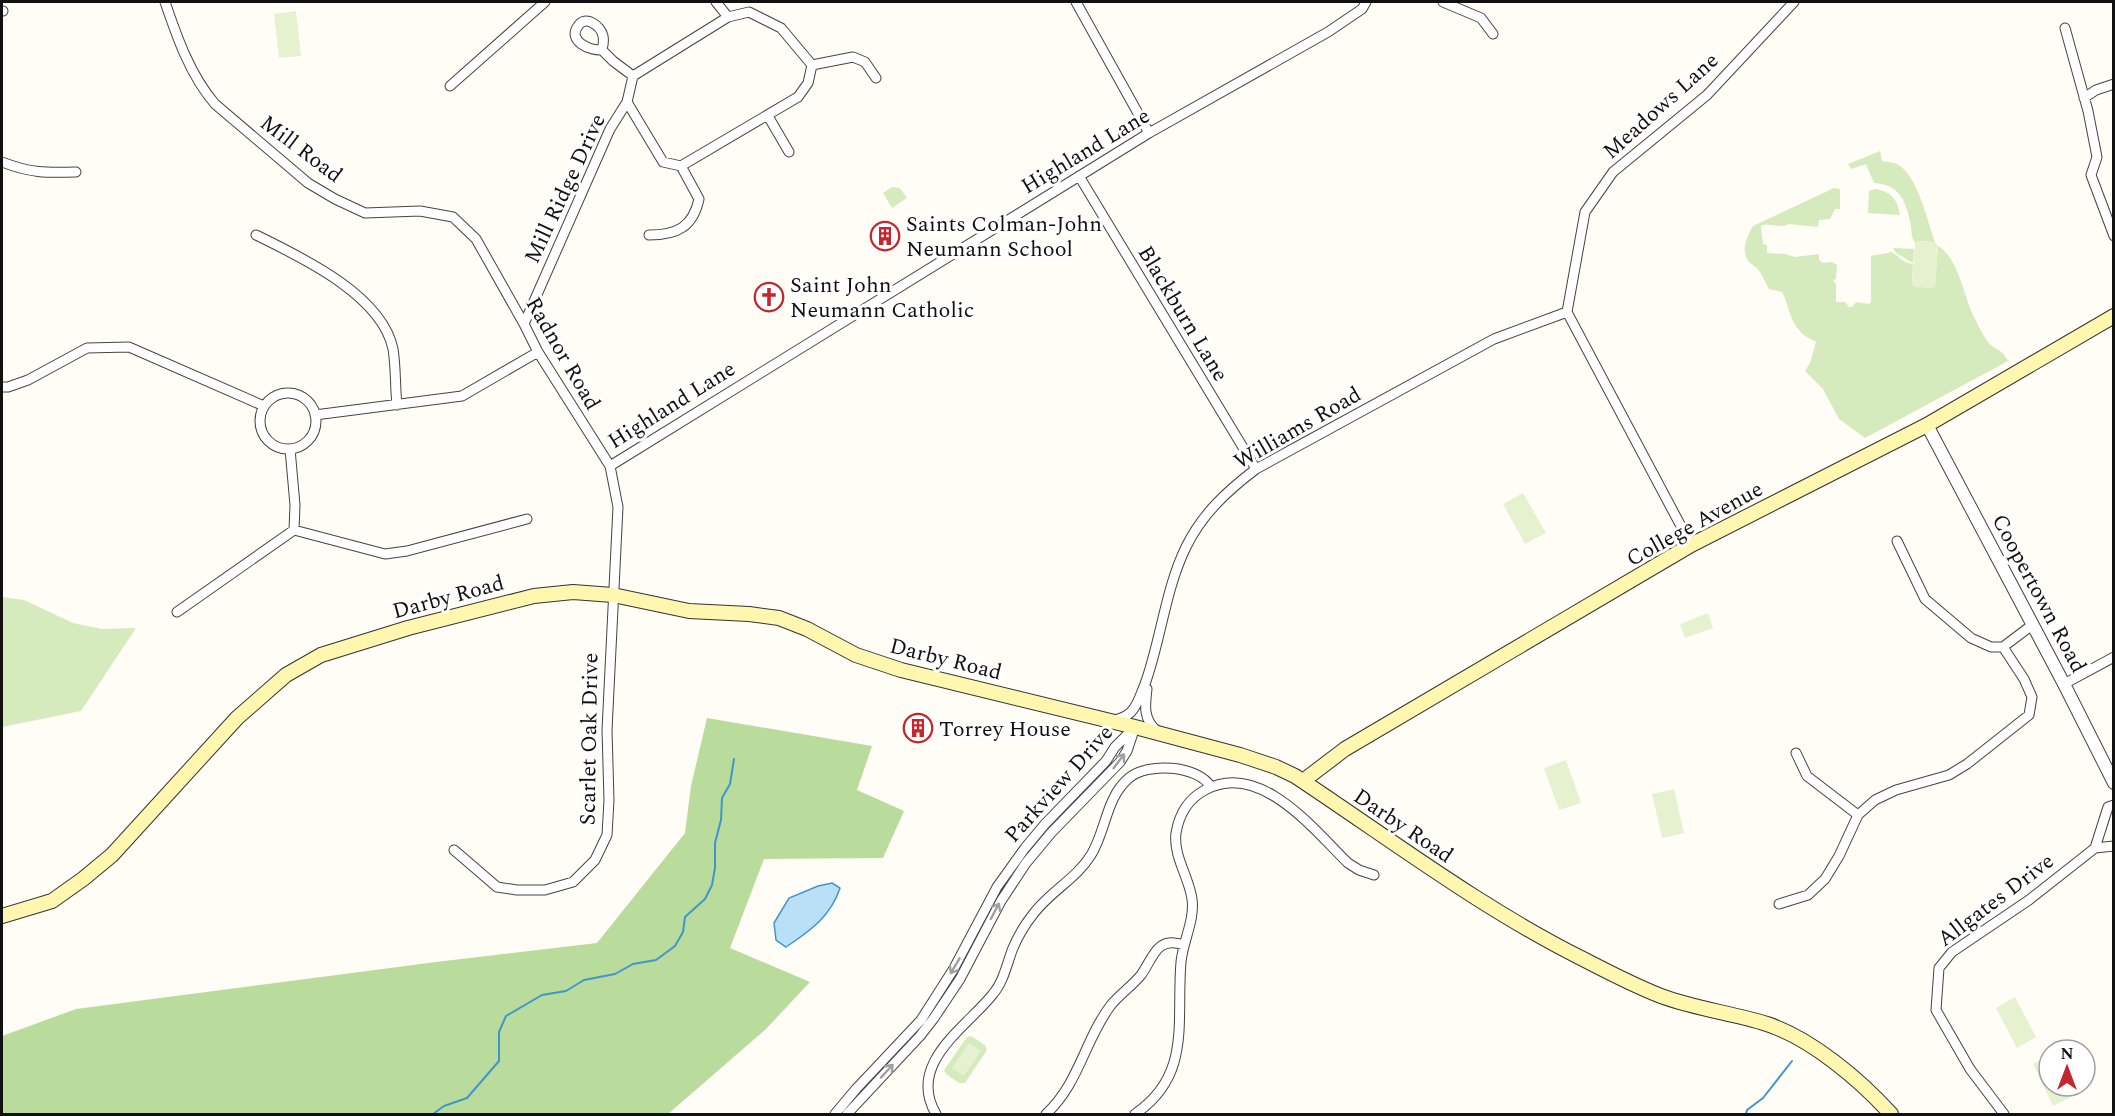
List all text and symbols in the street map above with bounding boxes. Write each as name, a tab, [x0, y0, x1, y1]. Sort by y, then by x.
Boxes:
street label: Meadows Lane	[1596, 45, 1726, 167]
street label: Highland Lane	[1015, 100, 1157, 203]
street label: Mill Road	[253, 107, 349, 191]
street label: Mill Ridge Drive	[516, 108, 615, 269]
place label: Saints Colman-John Neumann School	[906, 208, 1102, 266]
building icon: Saints Colman-John Neumann School	[869, 220, 901, 252]
street label: Blackburn Lane	[1129, 239, 1236, 388]
place label: Saint John Neumann Catholic	[790, 269, 974, 327]
church icon: Saint John Neumann Catholic	[753, 281, 785, 313]
street label: Radnor Road	[517, 291, 609, 417]
street label: Highland Lane	[601, 353, 742, 458]
street label: Williams Road	[1228, 378, 1368, 478]
street label: College Avenue	[1620, 473, 1769, 576]
street label: Coopertown Road	[1983, 508, 2095, 679]
street label: Darby Road	[389, 567, 508, 628]
street label: Darby Road	[886, 630, 1005, 689]
street label: Scarlet Oak Drive	[571, 652, 608, 826]
building icon: Torrey House	[902, 712, 934, 744]
place label: Torrey House	[939, 713, 1071, 746]
street label: Parkview Drive	[997, 717, 1121, 851]
one-way arrow	[1113, 754, 1125, 770]
street label: Darby Road	[1346, 781, 1460, 872]
street label: Allgates Drive	[1930, 845, 2061, 955]
one-way arrow	[990, 902, 1001, 920]
one-way arrow	[949, 957, 961, 974]
north arrow	[2037, 1038, 2097, 1098]
text: N	[2060, 1042, 2074, 1066]
one-way arrow	[880, 1064, 894, 1079]

